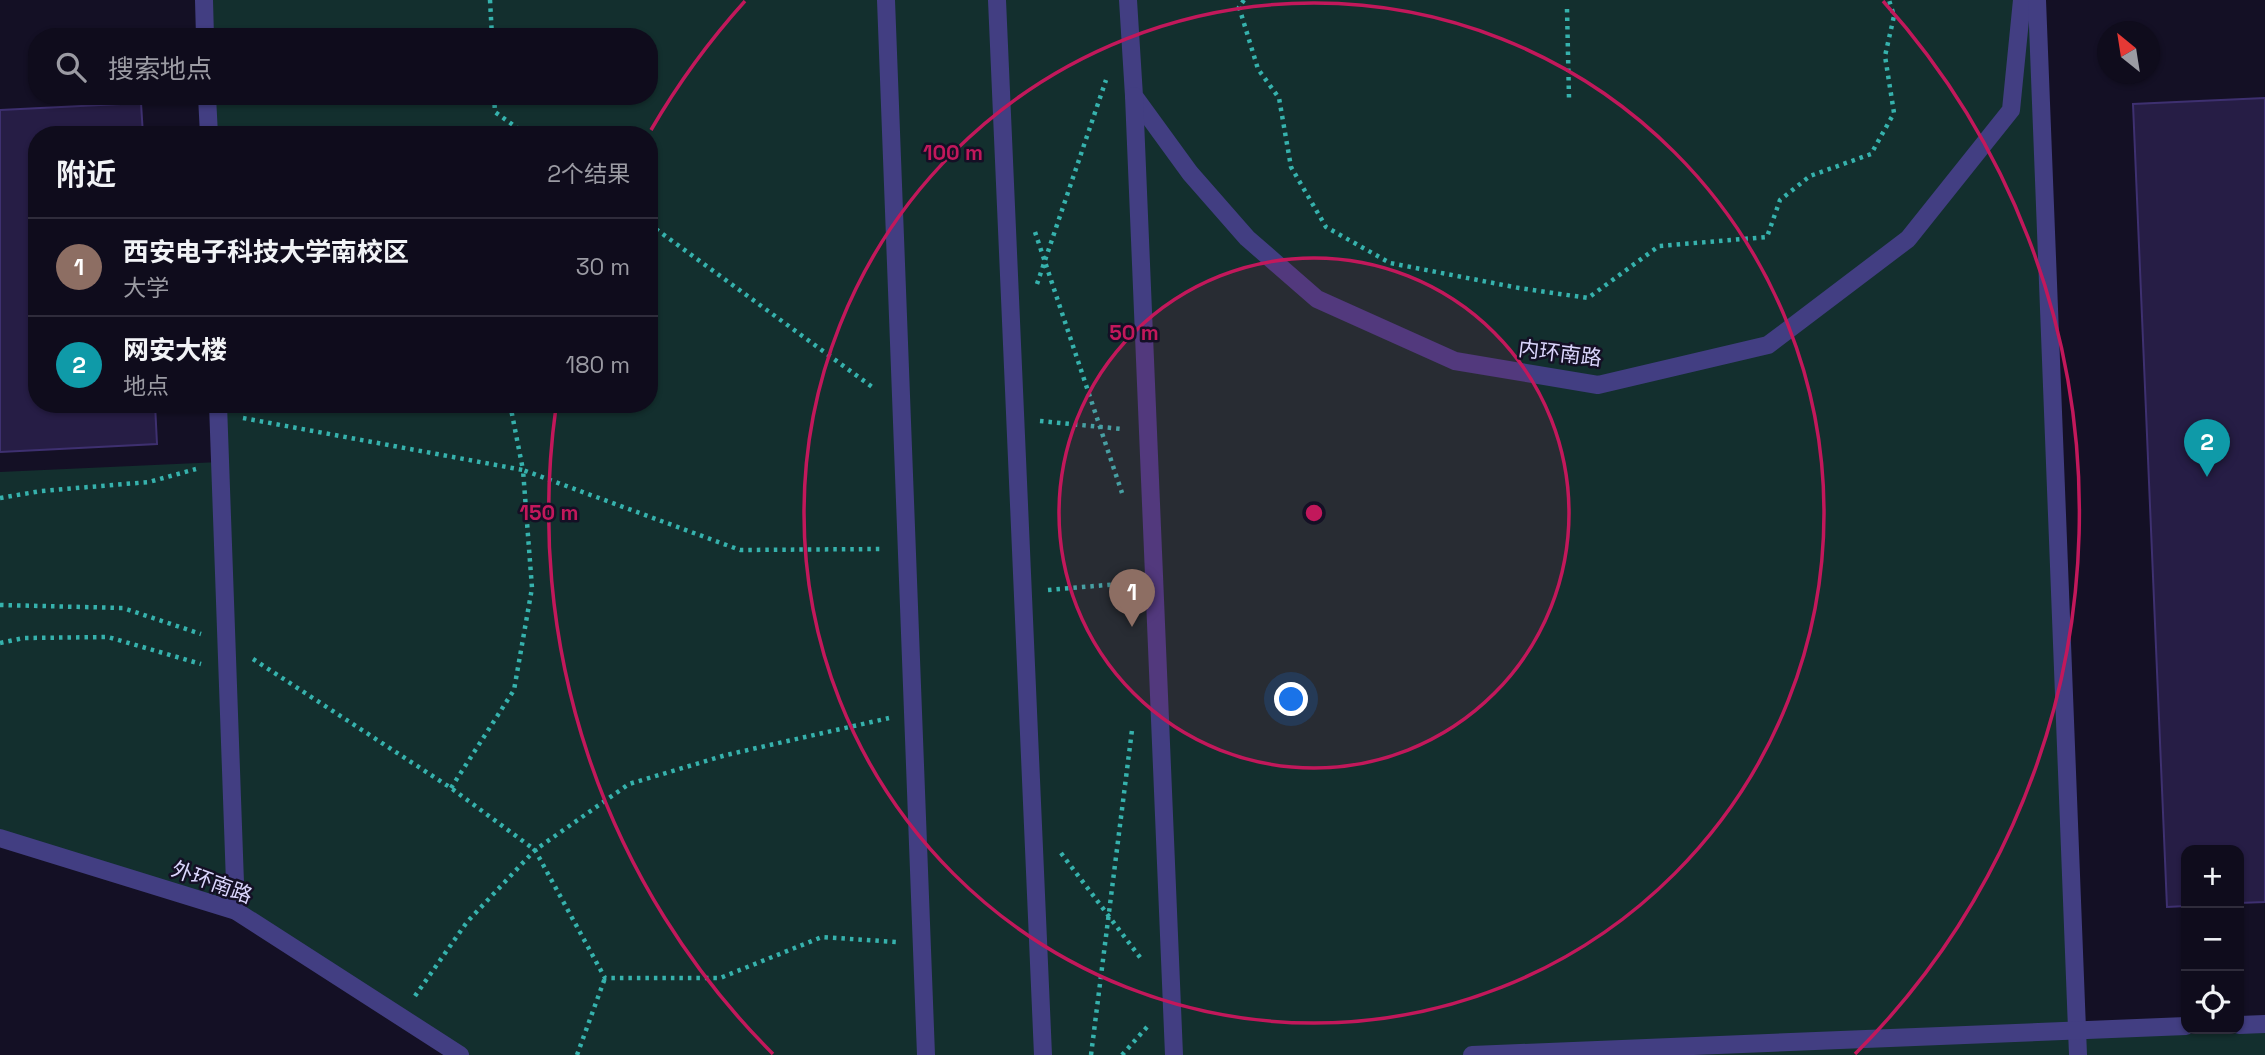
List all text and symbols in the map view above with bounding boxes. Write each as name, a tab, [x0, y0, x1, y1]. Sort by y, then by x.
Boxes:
north arrow	[2097, 21, 2160, 84]
search box	[28, 28, 658, 105]
icon: search	[52, 48, 90, 86]
text: 搜索地点	[108, 52, 212, 86]
text: 100 m	[923, 139, 983, 166]
text: 附近	[56, 155, 116, 194]
text: 2个结果	[547, 159, 630, 189]
text: 西安电子科技大学南校区	[123, 235, 409, 269]
text: 1	[74, 252, 84, 282]
text: 30 m	[576, 252, 630, 282]
text: 大学	[123, 273, 169, 303]
text: 50 m	[1109, 319, 1159, 346]
text: 网安大楼	[123, 333, 227, 367]
street label: 内环南路	[1517, 334, 1603, 372]
text: 2	[72, 350, 86, 380]
text: 180 m	[566, 350, 630, 380]
text: 地点	[123, 371, 169, 401]
pin: 2	[2184, 419, 2230, 477]
text: 150 m	[520, 499, 578, 526]
centre of rings	[1302, 501, 1326, 525]
pin: 1	[1109, 569, 1155, 627]
your location	[1274, 682, 1308, 716]
map controls	[2181, 845, 2244, 1034]
button: +	[2181, 845, 2244, 908]
street label: 外环南路	[168, 855, 256, 909]
button: −	[2181, 908, 2244, 971]
button: locate	[2181, 971, 2244, 1034]

